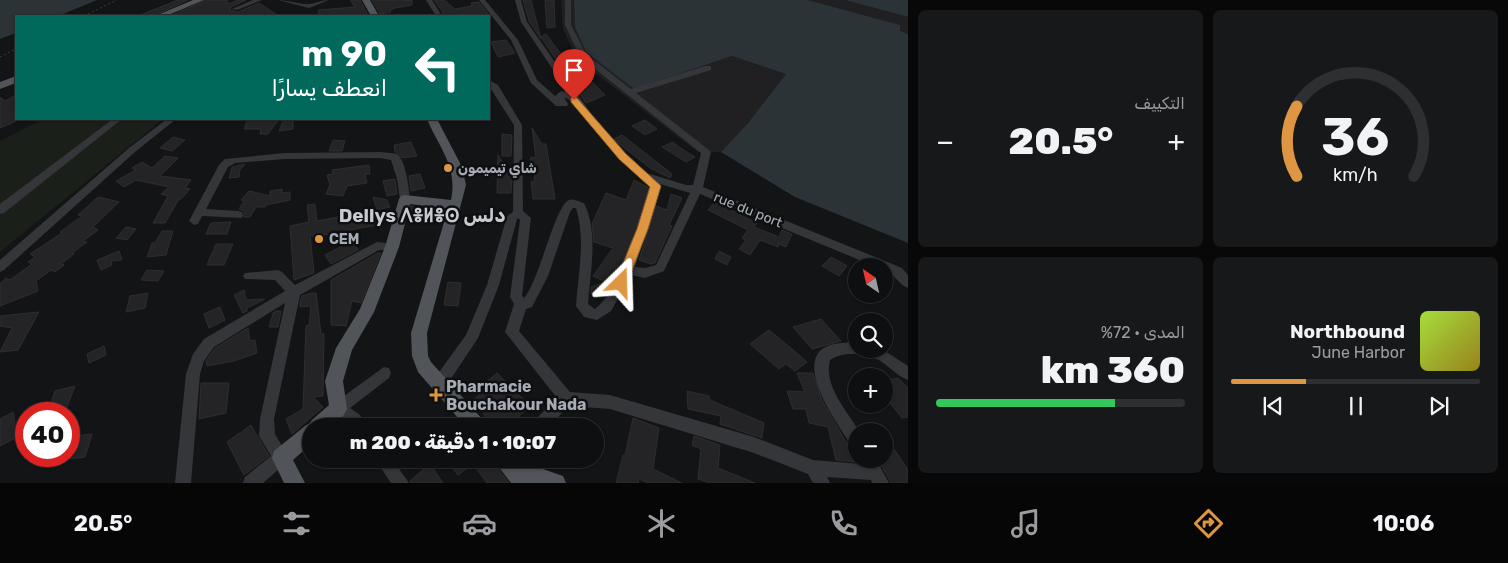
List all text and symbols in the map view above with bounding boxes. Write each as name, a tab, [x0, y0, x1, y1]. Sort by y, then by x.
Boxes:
text: 90 m	[301, 33, 387, 75]
icon: left	[405, 35, 470, 100]
pin	[553, 49, 595, 100]
icon: arrive	[560, 56, 588, 84]
text: انعطف يسارًا	[271, 75, 387, 102]
text: التكييف	[1134, 94, 1185, 113]
text: 36	[1321, 106, 1390, 168]
text: 20.5°	[1008, 118, 1113, 164]
text: −	[936, 125, 954, 158]
text: +	[1168, 125, 1185, 158]
place label: شاي تيميمون	[458, 160, 537, 178]
marker: شاي تيميمون	[442, 162, 454, 174]
text: km/h	[1333, 164, 1378, 185]
street label: rue du port	[711, 189, 785, 232]
district label: Dellys ⴷⴻⵍⴻⵙ دلس	[339, 204, 505, 227]
place label: CEM	[329, 231, 359, 248]
marker: CEM	[313, 233, 325, 245]
position arrow	[594, 256, 646, 308]
north arrow	[848, 258, 892, 302]
map controls	[848, 258, 893, 468]
button: search	[848, 313, 893, 358]
text: Northbound	[1290, 320, 1405, 343]
text: المدى · 72%	[1101, 323, 1185, 342]
text: June Harbor	[1312, 343, 1405, 362]
text: 360 km	[1041, 347, 1185, 393]
button: +	[848, 368, 893, 413]
place label: Pharmacie Bouchakour Nada	[446, 377, 586, 414]
marker: Pharmacie Bouchakour Nada	[430, 389, 442, 401]
icon: previous	[1259, 392, 1287, 420]
icon: pause	[1342, 392, 1370, 420]
icon: next	[1425, 392, 1453, 420]
speed limit sign: 40	[15, 402, 80, 467]
button: −	[848, 423, 893, 468]
text: 10:07 · 1 دقيقة · 200 m	[350, 431, 556, 454]
icon: filters	[279, 506, 314, 541]
icon: car	[462, 506, 497, 541]
icon: climate	[644, 506, 679, 541]
icon: phone	[826, 506, 861, 541]
icon: music	[1008, 506, 1043, 541]
icon: directions	[1191, 506, 1226, 541]
text: 20.5°	[74, 510, 132, 537]
text: 10:06	[1373, 510, 1434, 537]

